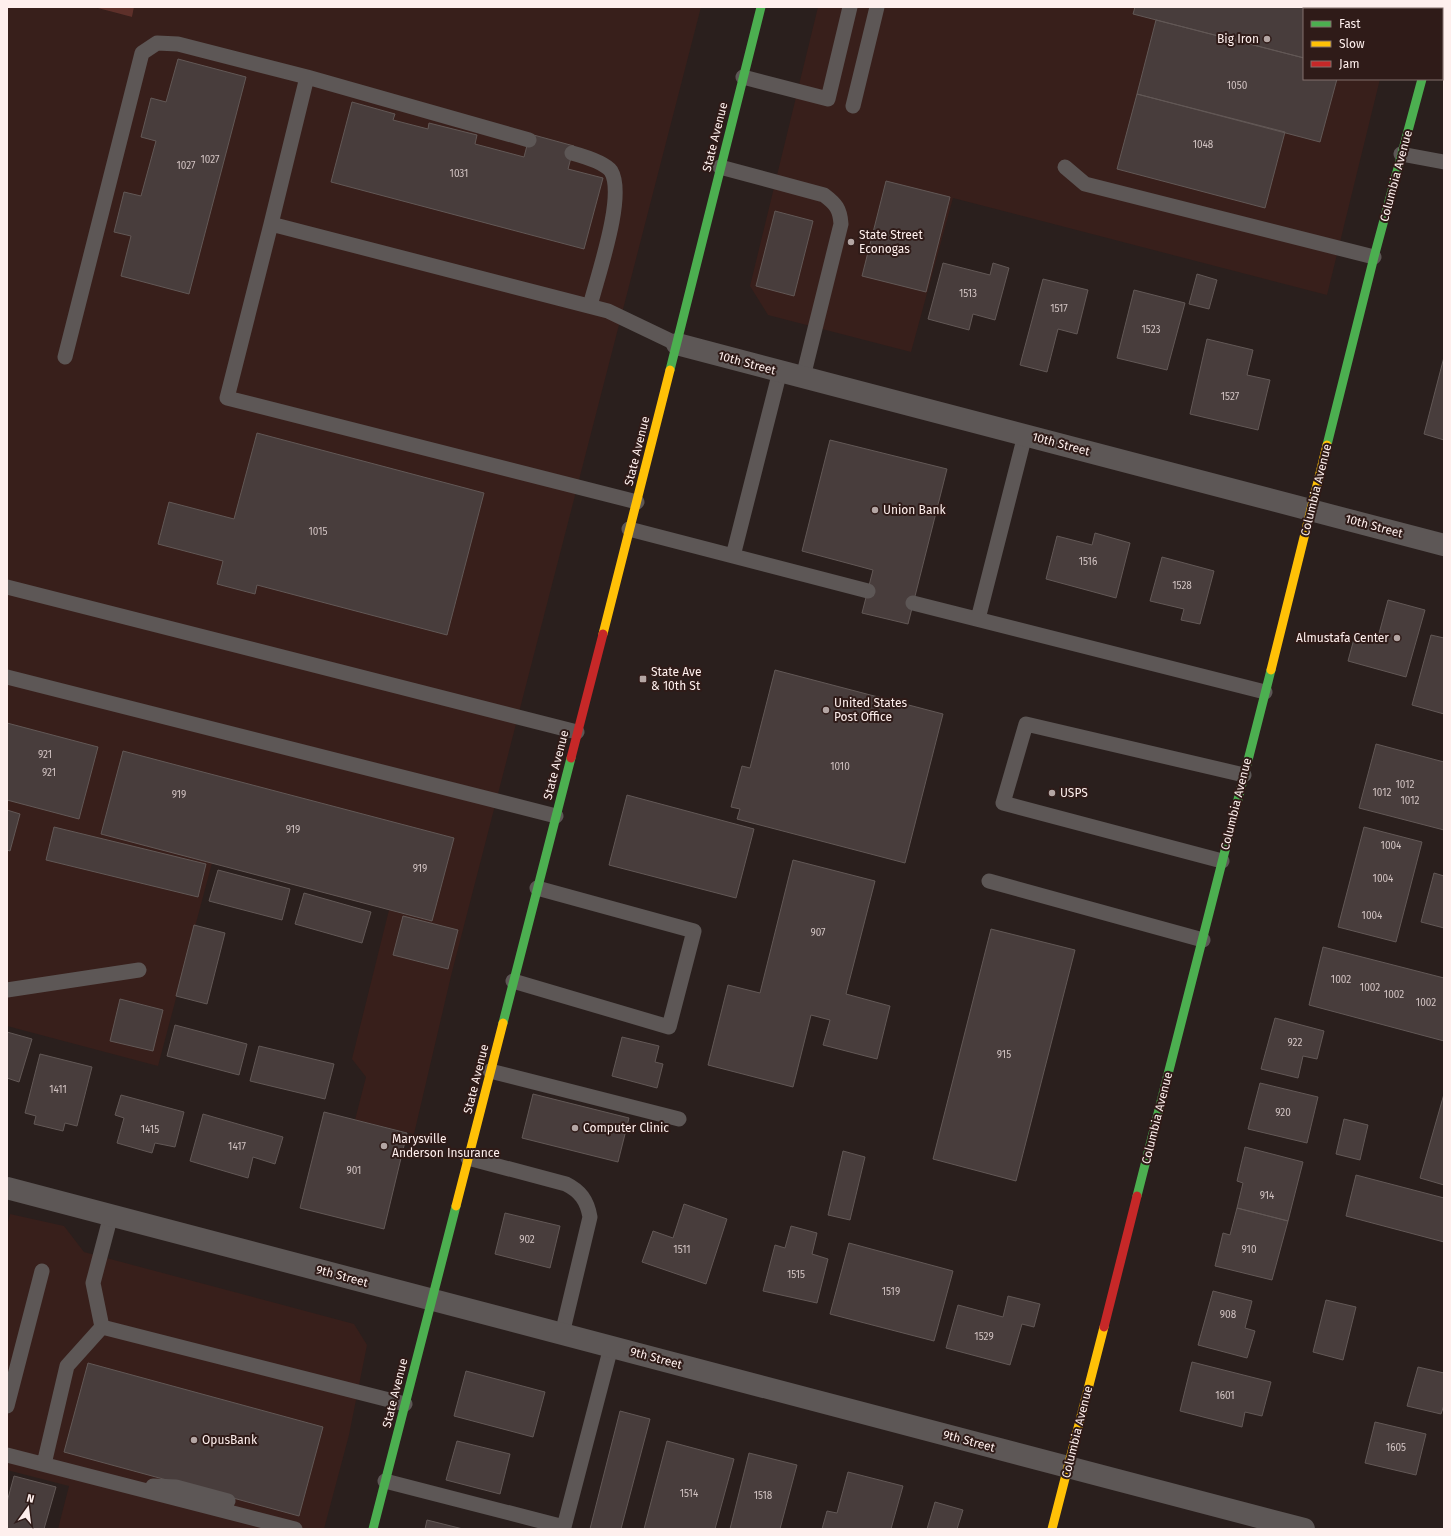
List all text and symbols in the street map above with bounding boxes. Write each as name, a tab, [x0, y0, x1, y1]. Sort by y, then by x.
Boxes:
legend	[1303, 8, 1443, 80]
text: Fast	[1339, 17, 1361, 31]
place label: Big Iron	[1217, 32, 1259, 46]
marker: Big Iron	[1262, 34, 1272, 44]
text: Slow	[1339, 37, 1365, 51]
text: Jam	[1339, 57, 1359, 71]
house number: 1050	[1227, 80, 1248, 92]
street label: State Avenue	[700, 101, 730, 173]
street label: Columbia Avenue	[1377, 129, 1415, 223]
house number: 1048	[1193, 139, 1214, 151]
house number: 1027	[200, 154, 220, 166]
house number: 1027	[176, 160, 196, 172]
house number: 1031	[450, 168, 468, 180]
place label: State Street Econogas	[859, 228, 923, 256]
marker: State Street Econogas	[846, 237, 856, 247]
house number: 1513	[959, 288, 977, 300]
house number: 1517	[1050, 303, 1068, 315]
house number: 1523	[1141, 324, 1161, 336]
street label: 10th Street	[717, 349, 778, 378]
house number: 1527	[1221, 391, 1240, 403]
street label: State Avenue	[622, 415, 652, 487]
street label: 10th Street	[1031, 430, 1092, 459]
street label: Columbia Avenue	[1298, 443, 1334, 537]
place label: Union Bank	[883, 503, 946, 517]
marker: Union Bank	[870, 505, 880, 515]
street label: 10th Street	[1344, 512, 1405, 541]
house number: 1015	[309, 526, 328, 538]
house number: 1516	[1079, 556, 1097, 568]
house number: 1528	[1172, 580, 1192, 592]
place label: Almustafa Center	[1296, 631, 1389, 645]
marker: Almustafa Center	[1392, 633, 1402, 643]
place label: State Ave & 10th St	[651, 665, 701, 693]
marker: State Ave & 10th St	[638, 674, 648, 684]
place label: United States Post Office	[834, 696, 907, 724]
marker: United States Post Office	[821, 705, 831, 715]
street label: State Avenue	[541, 729, 571, 801]
house number: 921	[38, 749, 52, 761]
street label: Columbia Avenue	[1218, 757, 1254, 851]
house number: 1010	[830, 761, 850, 773]
house number: 921	[42, 767, 56, 779]
house number: 1012	[1396, 779, 1415, 791]
place label: USPS	[1060, 786, 1088, 800]
house number: 1012	[1373, 787, 1392, 799]
marker: USPS	[1047, 788, 1057, 798]
house number: 919	[172, 789, 186, 801]
house number: 1012	[1401, 795, 1420, 807]
house number: 919	[286, 824, 300, 836]
house number: 1004	[1381, 840, 1402, 852]
house number: 919	[413, 863, 427, 875]
house number: 1004	[1373, 873, 1394, 885]
house number: 1004	[1362, 910, 1383, 922]
house number: 907	[810, 927, 826, 939]
house number: 1002	[1331, 974, 1351, 986]
house number: 1002	[1360, 982, 1380, 994]
house number: 1002	[1384, 989, 1404, 1001]
house number: 1002	[1416, 997, 1436, 1009]
house number: 922	[1288, 1037, 1303, 1049]
street label: State Avenue	[461, 1043, 491, 1115]
house number: 915	[997, 1049, 1011, 1061]
street label: Columbia Avenue	[1139, 1071, 1175, 1165]
house number: 1411	[49, 1084, 67, 1096]
house number: 920	[1275, 1107, 1291, 1119]
place label: Computer Clinic	[583, 1121, 669, 1135]
marker: Computer Clinic	[570, 1123, 580, 1133]
house number: 1415	[141, 1124, 159, 1136]
place label: Marysville Anderson Insurance	[392, 1132, 500, 1160]
house number: 1417	[228, 1141, 246, 1153]
marker: Marysville Anderson Insurance	[379, 1141, 389, 1151]
house number: 901	[347, 1165, 361, 1177]
house number: 914	[1260, 1190, 1275, 1202]
house number: 902	[519, 1234, 535, 1246]
house number: 1511	[673, 1244, 691, 1256]
house number: 910	[1242, 1244, 1257, 1256]
street label: 9th Street	[314, 1262, 370, 1290]
house number: 1515	[787, 1269, 805, 1281]
house number: 1519	[882, 1286, 900, 1298]
house number: 908	[1220, 1309, 1237, 1321]
house number: 1529	[974, 1331, 994, 1343]
street label: 9th Street	[628, 1344, 684, 1372]
street label: State Avenue	[380, 1357, 410, 1429]
street label: Columbia Avenue	[1059, 1385, 1095, 1479]
house number: 1601	[1215, 1390, 1235, 1402]
street label: 9th Street	[941, 1427, 997, 1455]
place label: OpusBank	[202, 1433, 258, 1447]
marker: OpusBank	[189, 1435, 199, 1445]
house number: 1605	[1386, 1442, 1406, 1454]
north arrow	[8, 1488, 48, 1528]
house number: 1514	[680, 1488, 699, 1500]
house number: 1518	[754, 1490, 773, 1502]
text: N	[25, 1492, 35, 1506]

